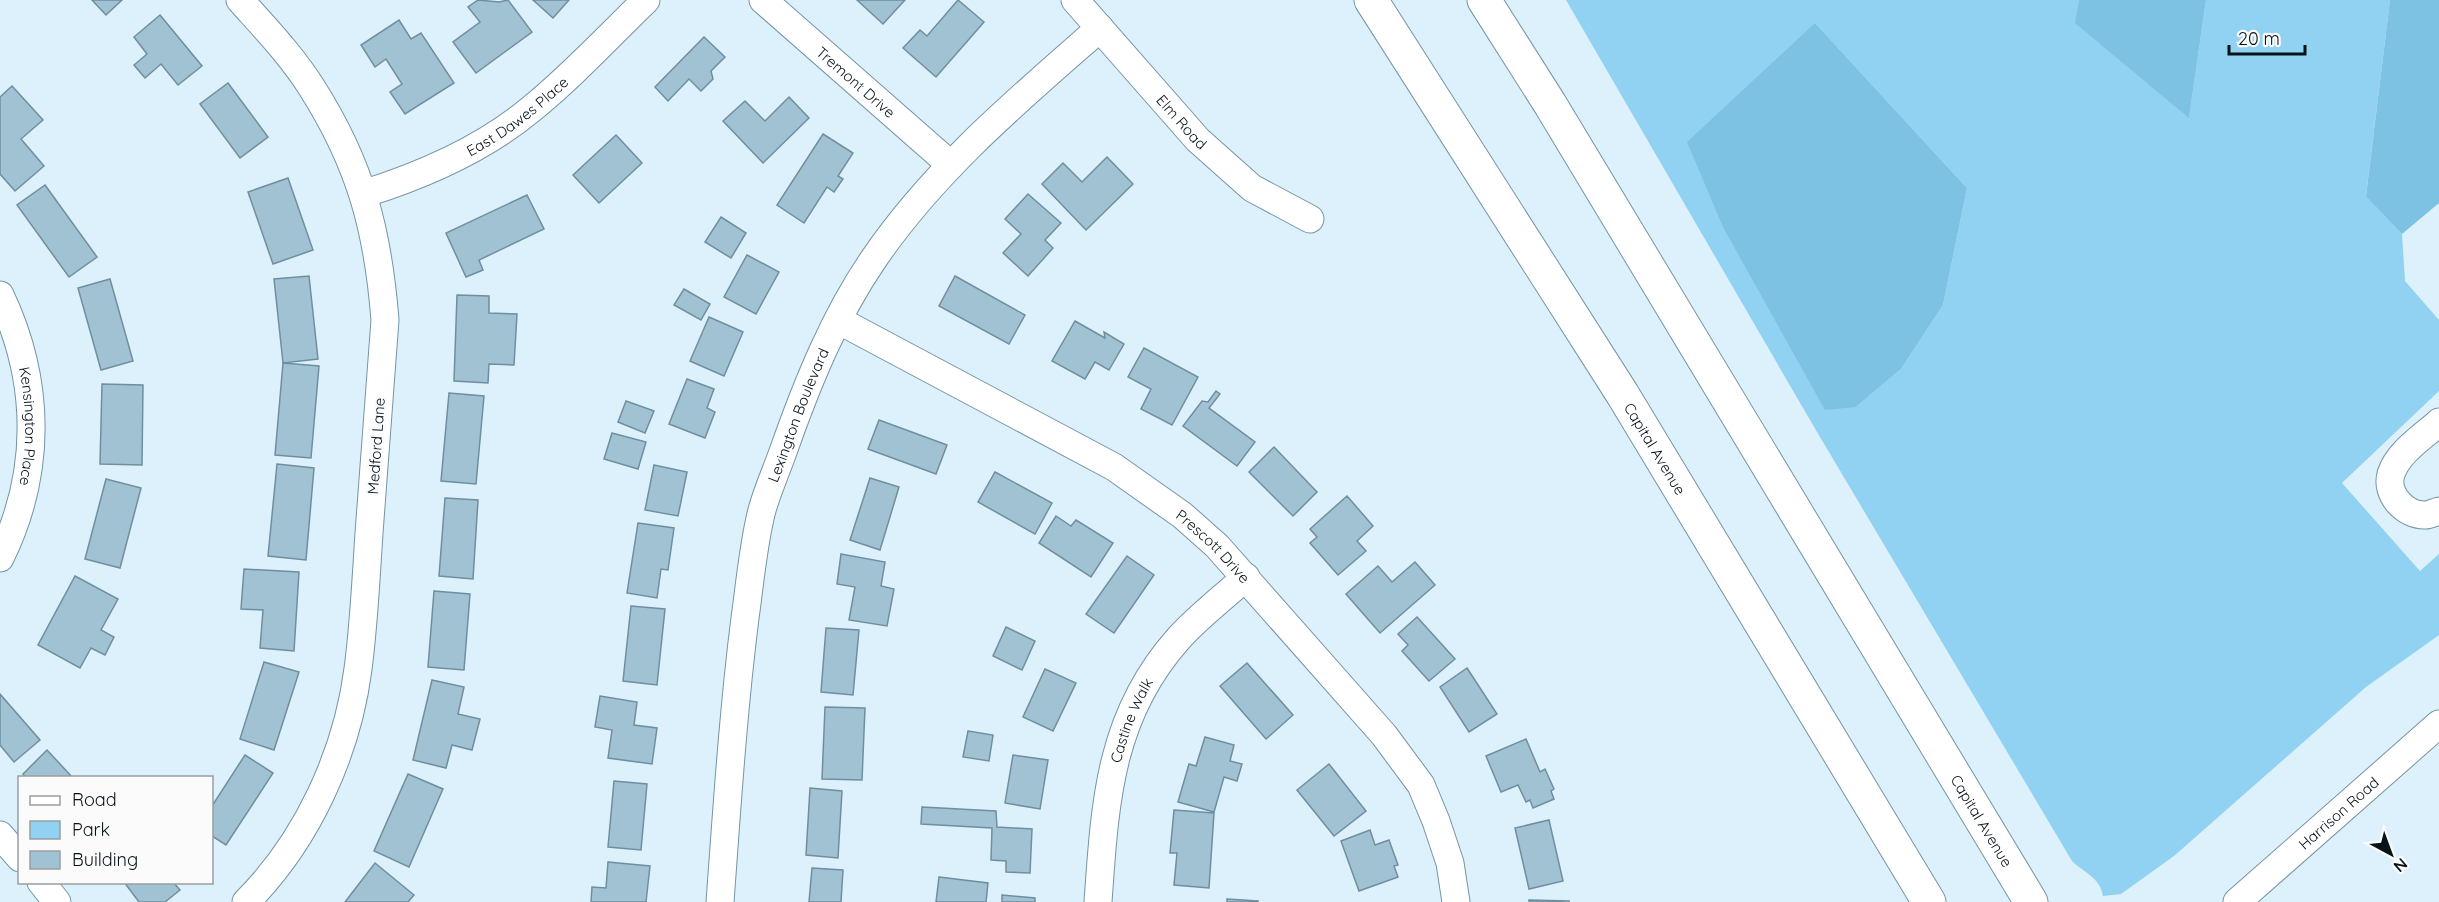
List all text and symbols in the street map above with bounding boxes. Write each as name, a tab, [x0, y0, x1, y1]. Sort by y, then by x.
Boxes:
scale bar	[2229, 18, 2306, 56]
text: 20 m	[2238, 27, 2280, 50]
street label: Tremont Drive	[813, 42, 900, 122]
street label: East Dawes Place	[463, 72, 572, 160]
street label: Elm Road	[1153, 90, 1211, 153]
street label: Lexington Boulevard	[763, 345, 832, 485]
street label: Kensington Place	[15, 365, 41, 488]
street label: Medford Lane	[363, 397, 389, 495]
street label: Capital Avenue	[1620, 399, 1690, 498]
street label: Prescott Drive	[1173, 505, 1255, 587]
street label: Castine Walk	[1106, 674, 1157, 765]
street label: Capital Avenue	[1947, 771, 2017, 870]
street label: Harrison Road	[2294, 772, 2382, 853]
legend	[18, 776, 213, 884]
text: Road	[72, 788, 117, 811]
text: Park	[72, 818, 110, 841]
north arrow	[2361, 824, 2421, 884]
text: Building	[72, 848, 138, 871]
text: N	[2390, 854, 2412, 877]

